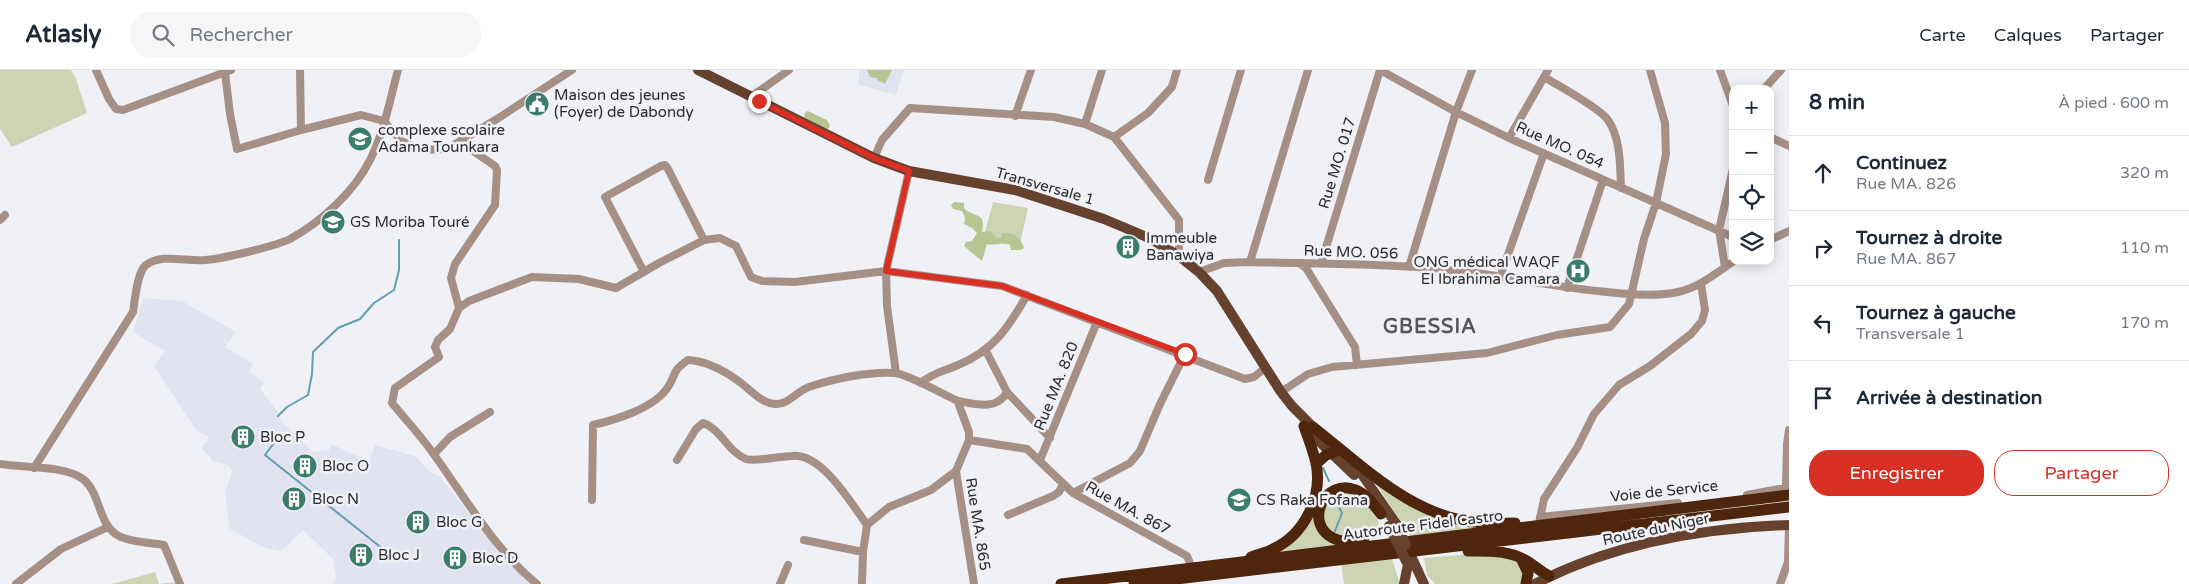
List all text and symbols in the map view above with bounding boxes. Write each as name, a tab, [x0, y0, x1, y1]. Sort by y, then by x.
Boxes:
search box	[131, 12, 481, 57]
text: Atlasly	[25, 20, 101, 49]
icon: search	[149, 21, 177, 49]
text: Rechercher	[189, 24, 293, 46]
text: Carte	[1919, 24, 1966, 46]
text: Calques	[1994, 24, 2062, 46]
text: Partager	[2090, 24, 2164, 46]
map controls	[1729, 85, 1774, 265]
button: +	[1729, 85, 1774, 130]
place label: Maison des jeunes (Foyer) de Dabondy	[554, 86, 694, 121]
route end	[748, 90, 771, 113]
text: 8 min	[1809, 90, 1865, 115]
public building icon: Maison des jeunes (Foyer) de Dabondy	[524, 91, 550, 117]
text: À pied · 600 m	[2058, 93, 2169, 113]
street label: Rue MO. 017	[1315, 115, 1359, 211]
street label: Rue MO. 054	[1513, 118, 1607, 172]
place label: complexe scolaire Adama Tounkara	[378, 121, 505, 156]
school or university icon: complexe scolaire Adama Tounkara	[347, 126, 373, 152]
button: −	[1729, 130, 1774, 175]
text: Continuez	[1856, 152, 1947, 174]
icon: ahead	[1809, 159, 1837, 187]
street label: Transversale 1	[994, 163, 1096, 209]
text: 320 m	[2120, 163, 2169, 183]
text: Rue MA. 826	[1856, 174, 1956, 194]
button: locate	[1729, 175, 1774, 220]
school or university icon: GS Moriba Touré	[320, 209, 346, 235]
place label: GS Moriba Touré	[350, 213, 470, 231]
button: layers	[1729, 220, 1774, 265]
text: Tournez à droite	[1856, 227, 2002, 249]
place label: Immeuble Banawiya	[1146, 229, 1217, 264]
building icon: Immeuble Banawiya	[1115, 234, 1141, 260]
icon: right	[1809, 234, 1837, 262]
text: 110 m	[2120, 238, 2169, 258]
street label: Rue MO. 056	[1303, 241, 1399, 263]
text: Rue MA. 867	[1856, 249, 1956, 269]
place label: ONG médical WAQF El Ibrahima Camara	[1414, 253, 1560, 288]
hospital icon: ONG médical WAQF El Ibrahima Camara	[1565, 258, 1591, 284]
text: Tournez à gauche	[1856, 302, 2016, 324]
icon: left	[1809, 309, 1837, 337]
text: 170 m	[2120, 313, 2169, 333]
district label: GBESSIA	[1383, 315, 1477, 339]
text: Transversale 1	[1856, 324, 1965, 344]
street label: Rue MA. 820	[1030, 339, 1082, 433]
route start	[1174, 343, 1197, 366]
icon: arrive	[1809, 384, 1837, 412]
text: Arrivée à destination	[1856, 387, 2042, 409]
building icon: Bloc P	[230, 424, 256, 450]
place label: Bloc P	[260, 428, 305, 446]
button: Enregistrer	[1809, 450, 1984, 496]
button: Partager	[1994, 450, 2169, 496]
building icon: Bloc O	[292, 453, 318, 479]
place label: Bloc O	[322, 457, 369, 475]
street label: Rue MA. 865	[962, 476, 994, 572]
street label: Voie de Service	[1609, 476, 1719, 506]
street label: Rue MA. 867	[1083, 477, 1173, 539]
building icon: Bloc N	[281, 486, 307, 512]
school or university icon: CS Raka Fofana	[1226, 487, 1252, 513]
place label: Bloc N	[312, 490, 359, 508]
place label: CS Raka Fofana	[1256, 491, 1368, 509]
street label: Autoroute Fidel Castro	[1342, 506, 1504, 544]
building icon: Bloc G	[405, 509, 431, 535]
street label: Route du Niger	[1601, 509, 1711, 549]
place label: Bloc G	[436, 513, 482, 531]
building icon: Bloc J	[348, 542, 374, 568]
building icon: Bloc D	[442, 545, 468, 571]
place label: Bloc J	[378, 546, 420, 564]
place label: Bloc D	[472, 549, 518, 567]

